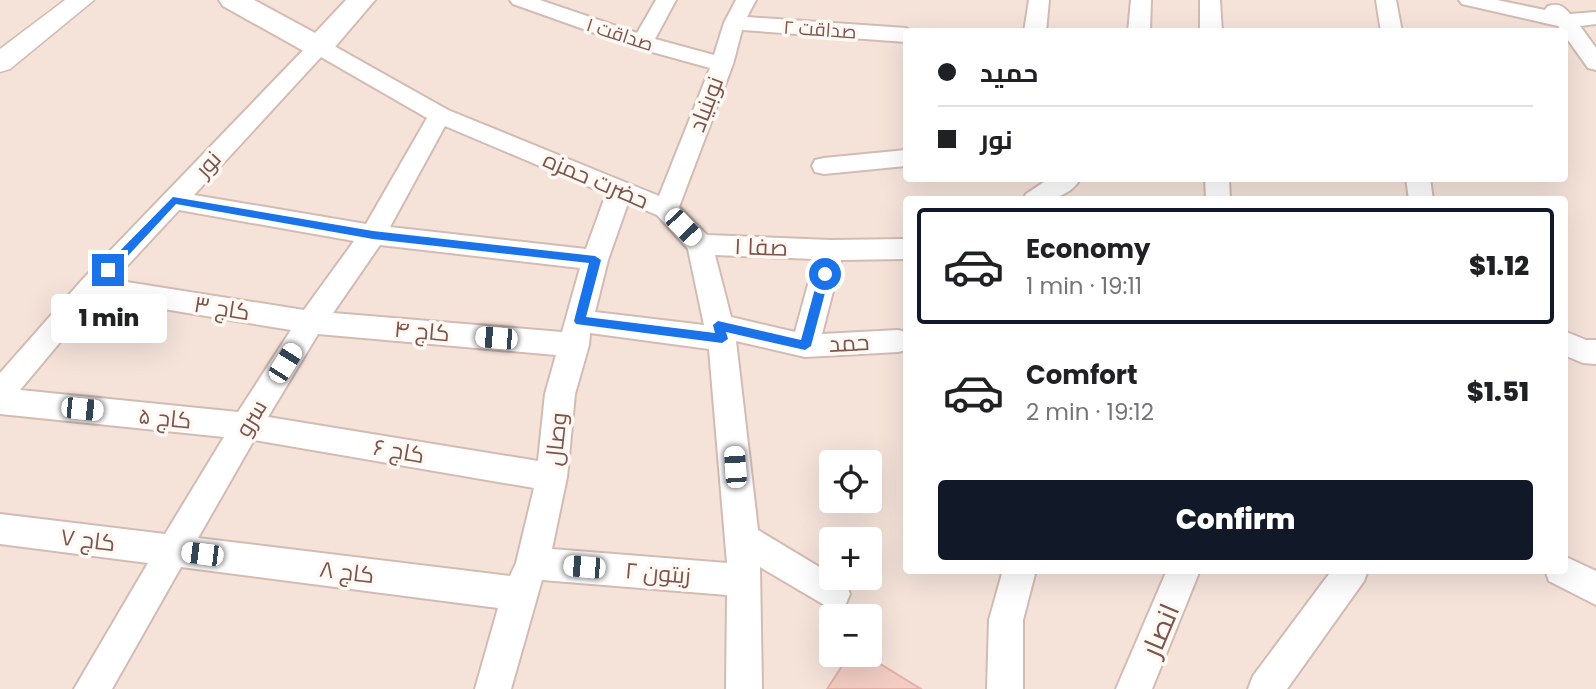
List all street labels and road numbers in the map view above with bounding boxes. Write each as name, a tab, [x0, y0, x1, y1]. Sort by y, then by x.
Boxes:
street label: صداقت ۱	[583, 11, 657, 58]
street label: صداقت ۲	[783, 13, 857, 46]
street label: نوبنیاد	[681, 72, 731, 136]
street label: نور	[186, 144, 228, 186]
street label: حضرت حمزه	[538, 144, 654, 216]
street label: صفا ۱	[734, 230, 788, 264]
street label: کاج ۳	[192, 288, 252, 328]
street label: کاج ۴	[393, 313, 451, 349]
street label: حمد	[828, 326, 870, 360]
street label: سرو	[227, 393, 275, 443]
street label: کاج ۵	[137, 399, 193, 437]
street label: وصال	[537, 411, 575, 467]
street label: کاج ۶	[371, 431, 427, 471]
street label: کاج ۷	[59, 521, 117, 559]
street label: کاج ۸	[318, 553, 376, 591]
street label: زیتون ۲	[624, 554, 692, 592]
street label: انصار	[1131, 597, 1189, 665]

